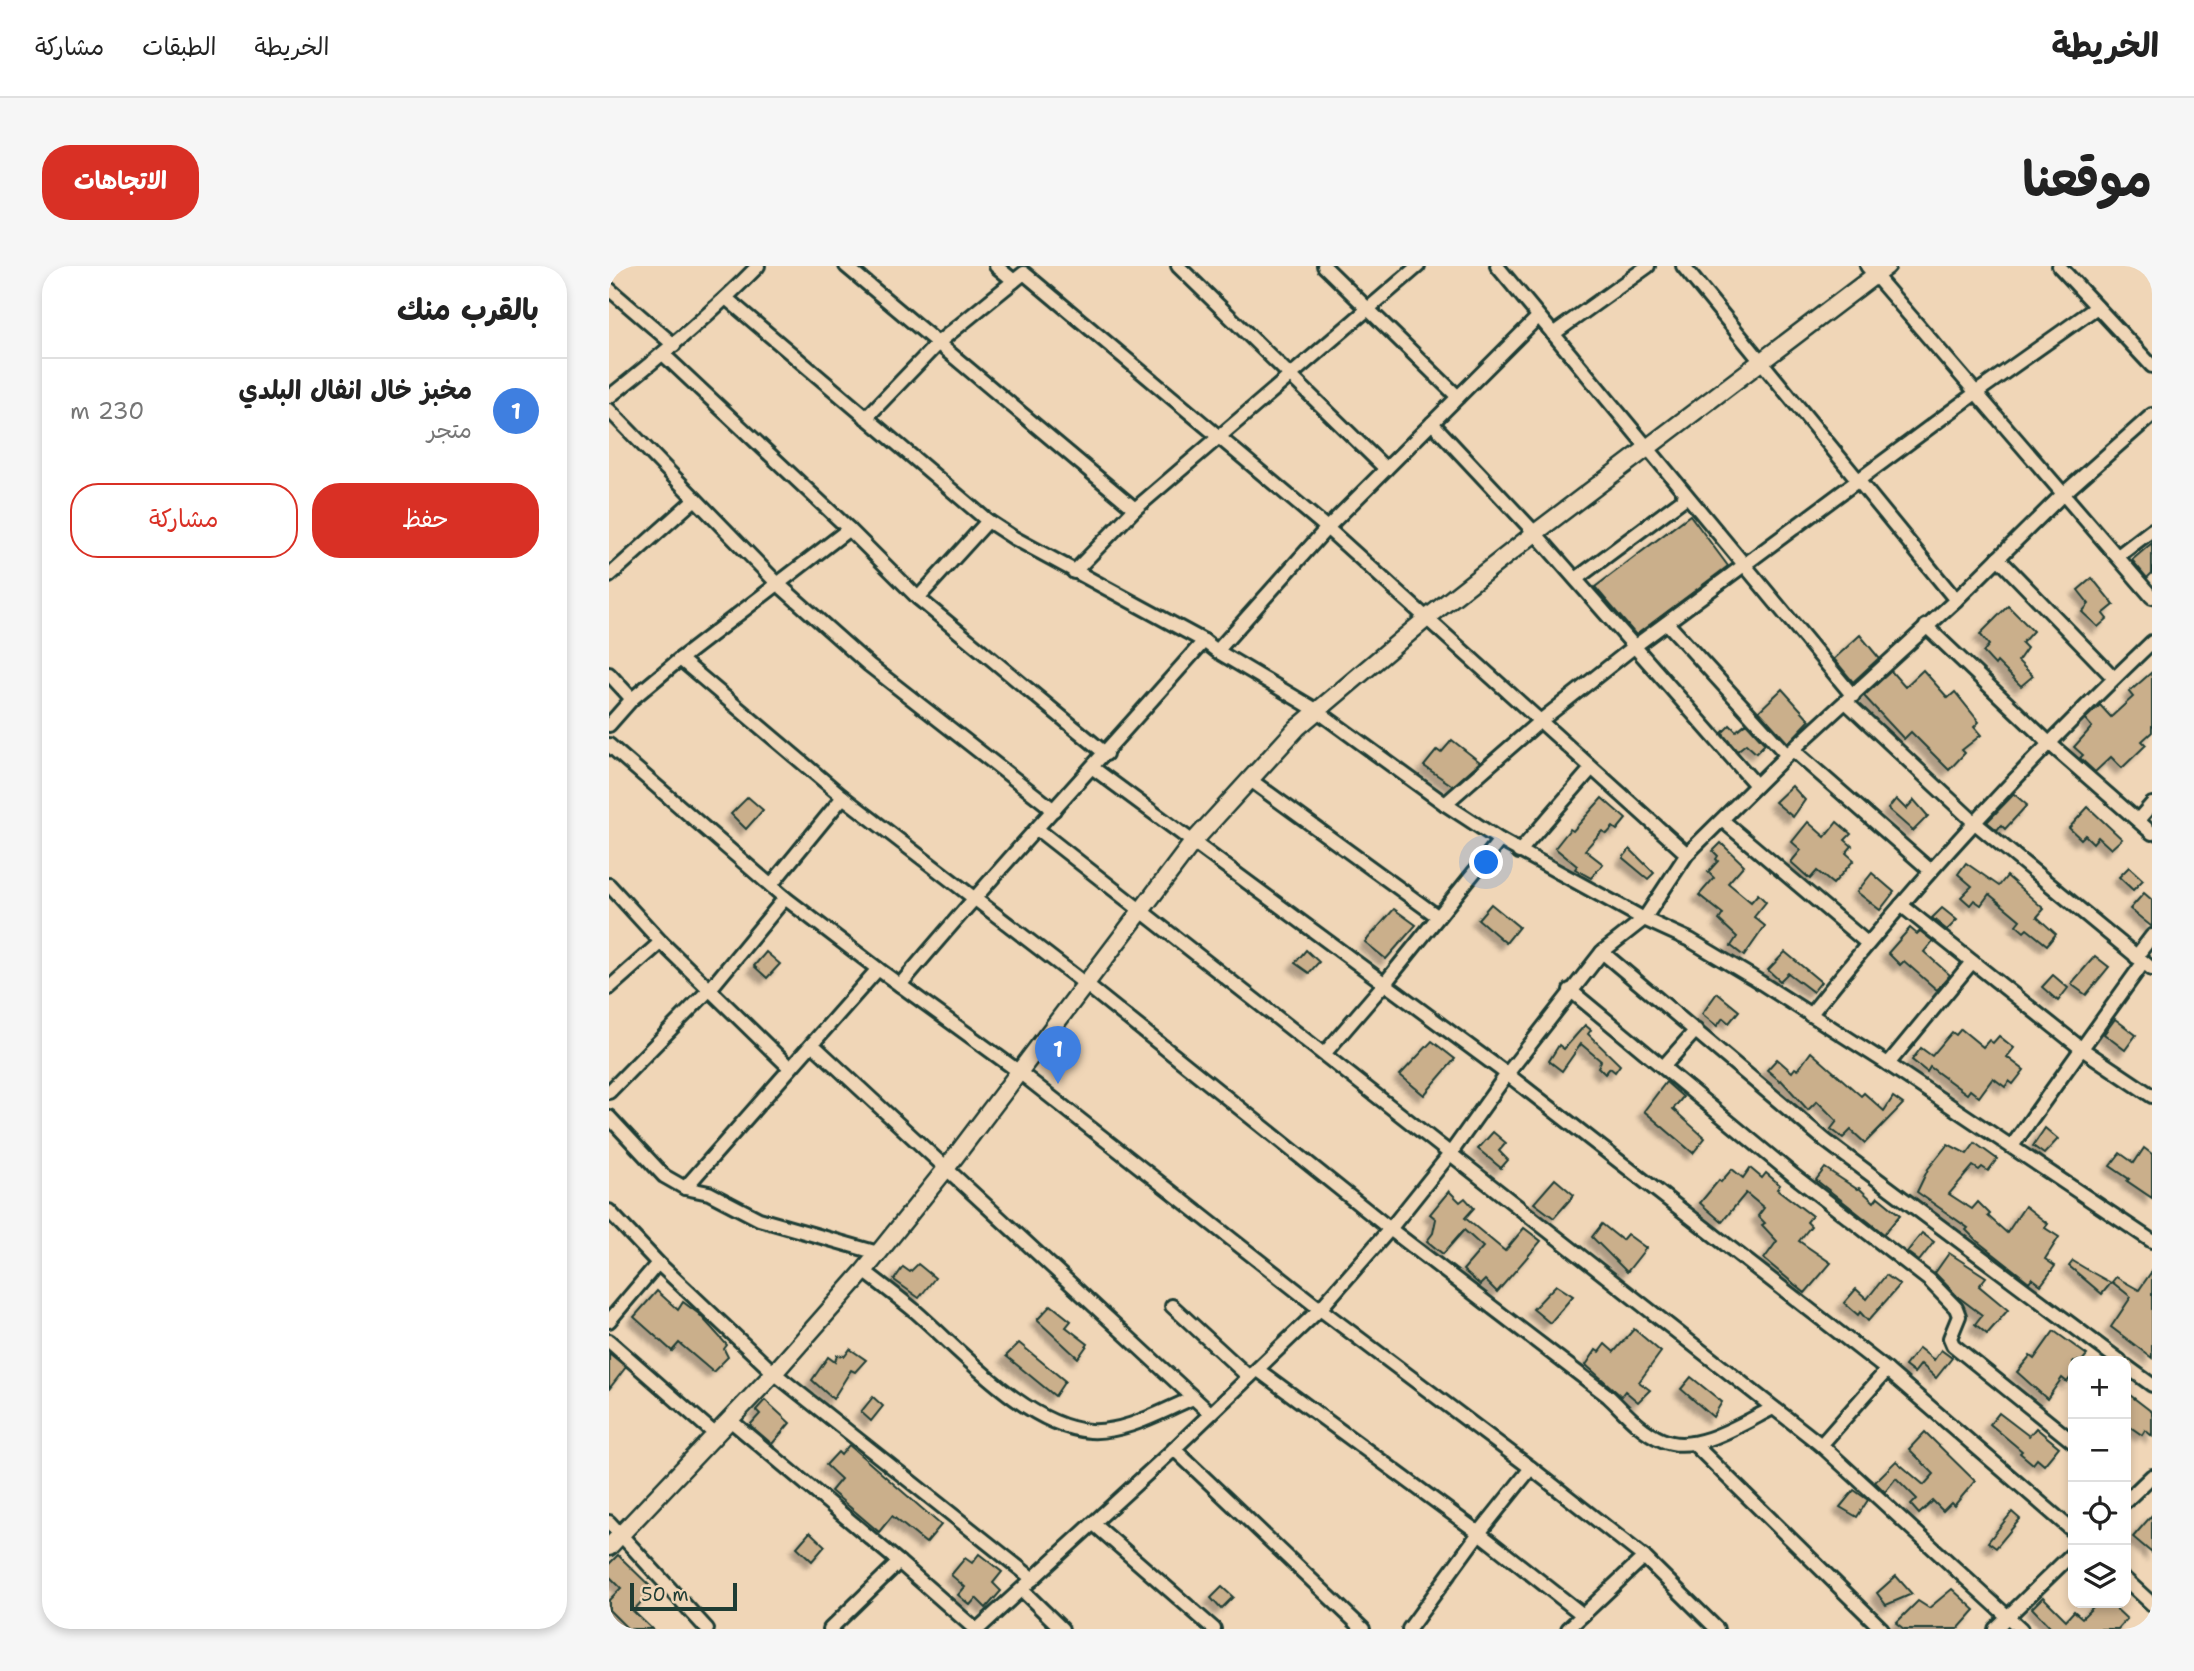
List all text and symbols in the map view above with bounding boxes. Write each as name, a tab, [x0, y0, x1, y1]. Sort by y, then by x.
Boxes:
text: الخريطة	[2052, 23, 2159, 68]
text: مشاركة	[35, 31, 104, 63]
text: الطبقات	[142, 31, 217, 63]
text: الخريطة	[255, 31, 329, 63]
button: الاتجاهات	[42, 145, 199, 220]
text: موقعنا	[2022, 146, 2152, 212]
text: بالقرب منك	[397, 289, 539, 330]
text: مخبز خال انفال البلدي	[239, 372, 472, 407]
text: 230 m	[70, 396, 144, 426]
text: 1	[511, 396, 521, 426]
text: متجر	[427, 415, 472, 445]
button: مشاركة	[70, 483, 298, 558]
button: حفظ	[312, 483, 539, 558]
your location	[1469, 845, 1503, 879]
pin: 1	[1035, 1026, 1081, 1084]
map controls	[2068, 1356, 2131, 1608]
button: +	[2068, 1356, 2131, 1419]
button: −	[2068, 1419, 2131, 1482]
button: locate	[2068, 1482, 2131, 1545]
button: layers	[2068, 1545, 2131, 1608]
scale bar	[630, 1580, 737, 1612]
text: 50 m	[641, 1582, 689, 1607]

